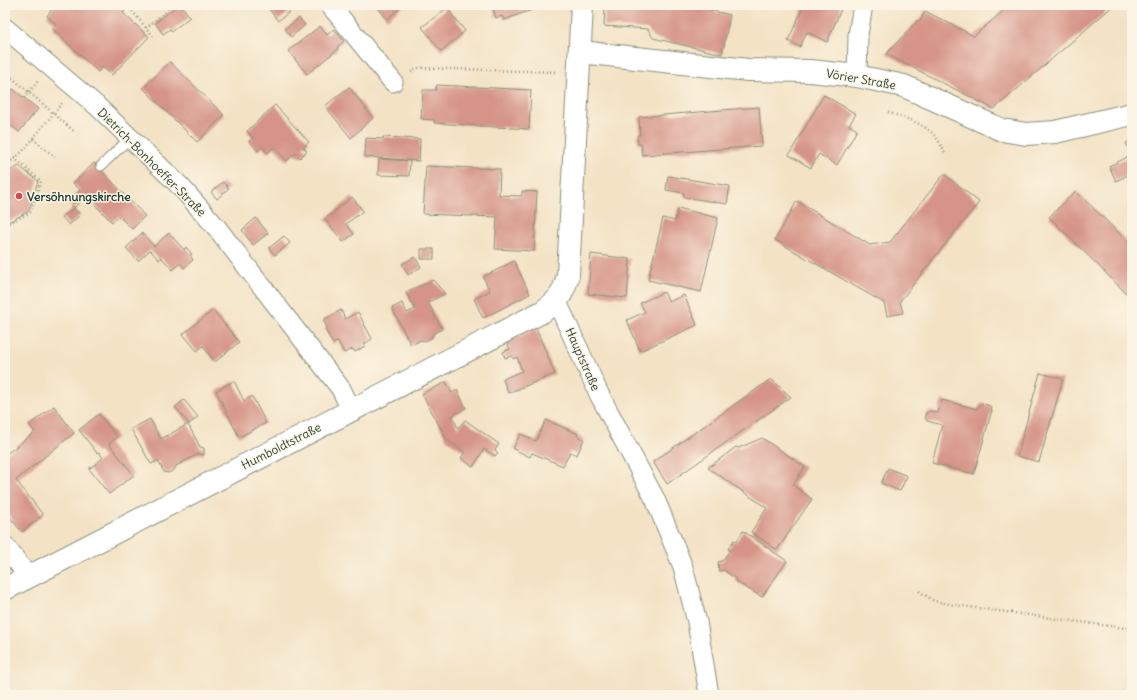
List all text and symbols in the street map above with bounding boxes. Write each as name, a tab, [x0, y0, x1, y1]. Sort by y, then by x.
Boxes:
street label: Vörier Straße	[825, 65, 897, 93]
street label: Dietrich-Bonhoeffer-Straße	[95, 105, 209, 219]
place label: Versöhnungskirche	[27, 189, 131, 205]
marker: Versöhnungskirche	[14, 191, 24, 201]
street label: Hauptstraße	[562, 325, 604, 393]
street label: Humboldtstraße	[239, 419, 323, 473]

